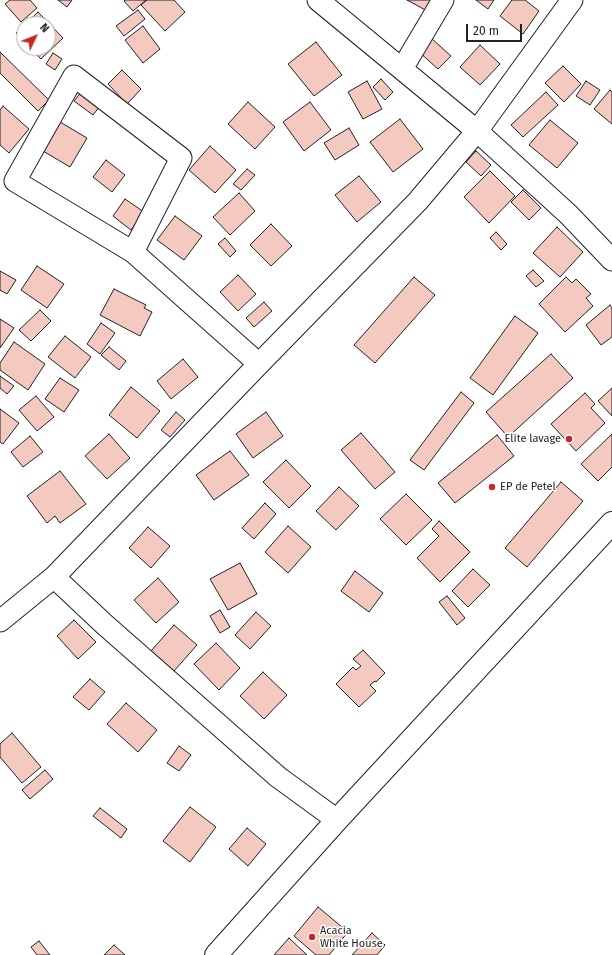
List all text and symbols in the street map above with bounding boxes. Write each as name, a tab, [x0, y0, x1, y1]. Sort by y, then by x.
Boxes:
north arrow	[16, 16, 56, 56]
scale bar	[468, 16, 524, 42]
text: N	[37, 21, 52, 35]
text: 20 m	[473, 24, 499, 38]
place label: Elite lavage	[505, 432, 561, 446]
marker: Elite lavage	[564, 434, 574, 444]
place label: EP de Petel	[500, 480, 556, 494]
marker: EP de Petel	[487, 482, 497, 492]
place label: Acacia White House	[320, 924, 383, 950]
marker: Acacia White House	[307, 932, 317, 942]

